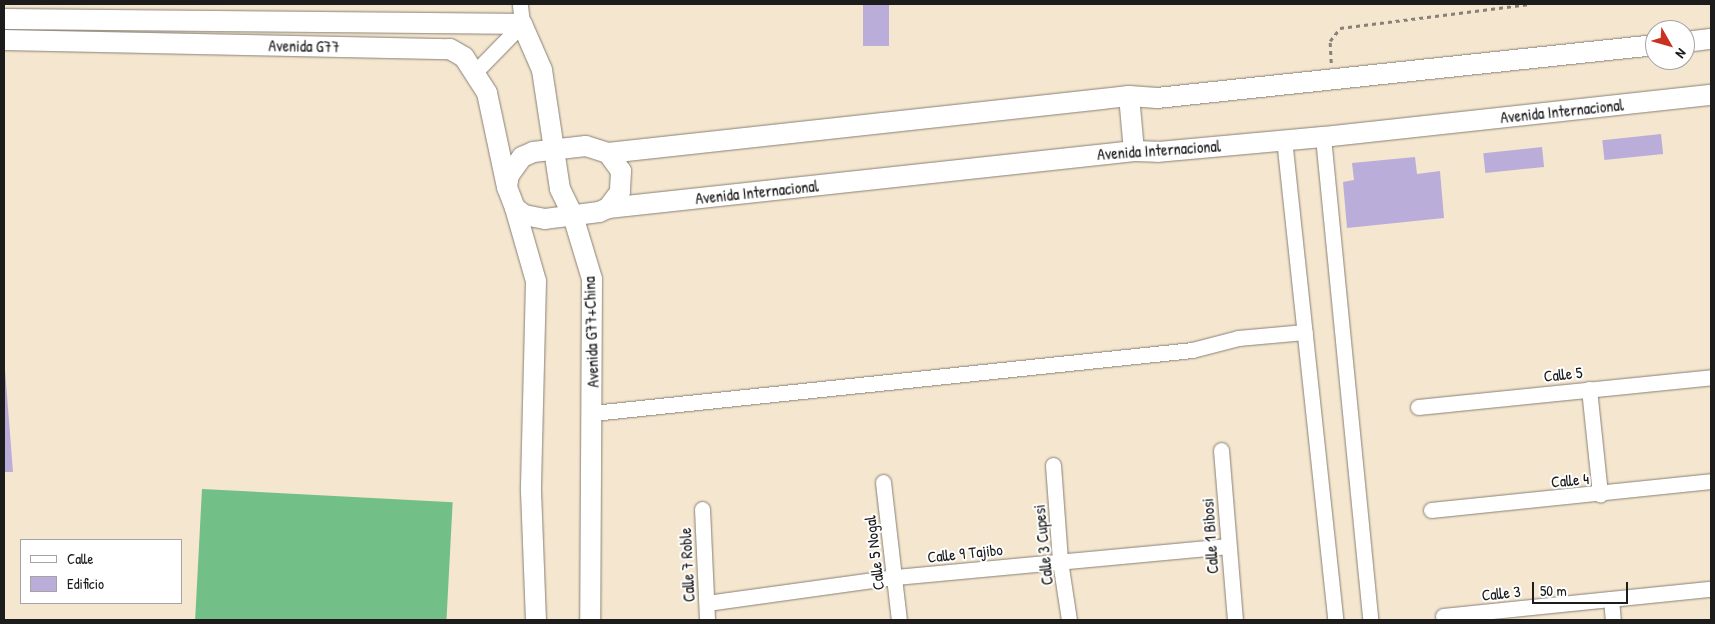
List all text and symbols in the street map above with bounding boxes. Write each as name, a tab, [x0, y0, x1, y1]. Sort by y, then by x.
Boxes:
north arrow	[1645, 20, 1695, 70]
street label: Avenida G77	[268, 36, 340, 56]
text: N	[1672, 45, 1691, 63]
street label: Avenida Internacional	[1499, 95, 1625, 127]
street label: Avenida Internacional	[1096, 136, 1222, 164]
street label: Avenida Internacional	[694, 176, 820, 208]
street label: Avenida G77+China	[579, 276, 603, 388]
street label: Calle 5	[1543, 362, 1583, 386]
street label: Calle 4	[1550, 469, 1590, 491]
street label: Calle 1 Bibosi	[1198, 497, 1222, 575]
street label: Calle 3 Cupesi	[1029, 504, 1057, 586]
street label: Calle 5 Nogal	[860, 515, 888, 591]
street label: Calle 7 Roble	[675, 527, 699, 603]
legend	[20, 539, 182, 604]
street label: Calle 9 Tajibo	[926, 539, 1004, 567]
text: Calle	[67, 548, 94, 569]
scale bar	[1535, 572, 1631, 604]
text: Edificio	[67, 573, 104, 594]
text: 50 m	[1540, 580, 1567, 601]
street label: Calle 3	[1481, 581, 1521, 605]

